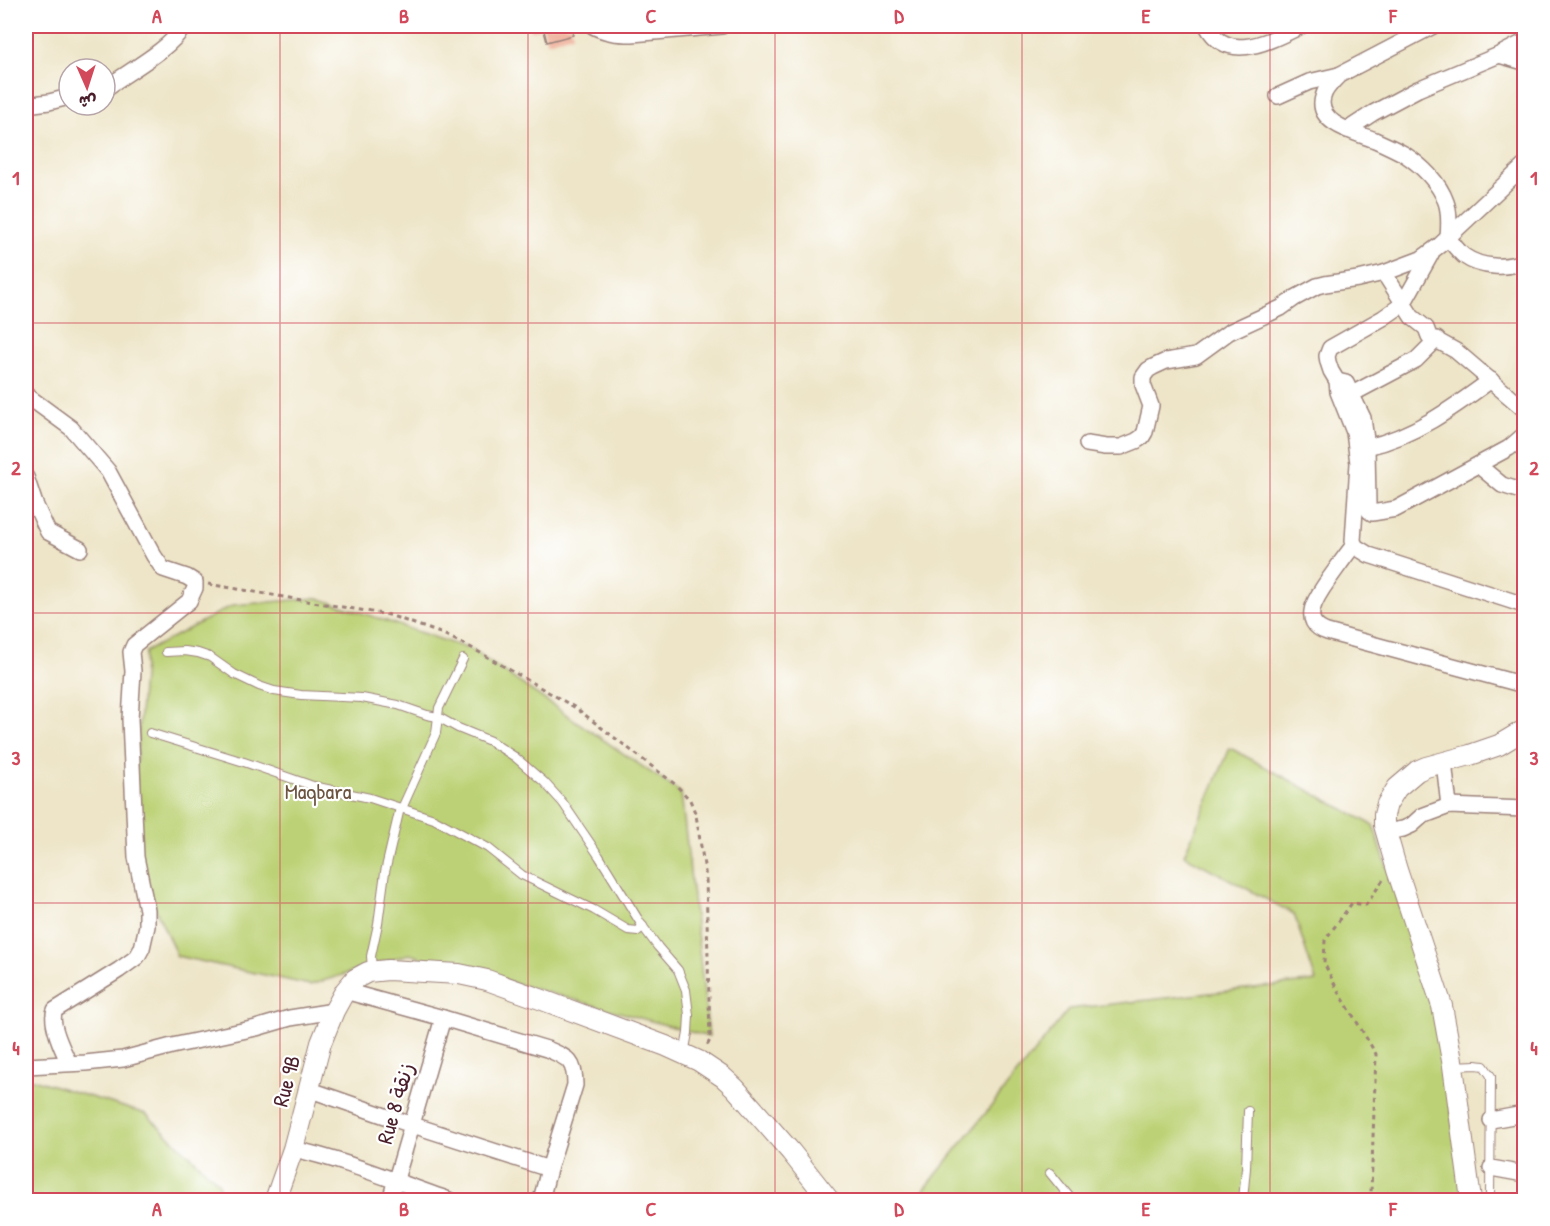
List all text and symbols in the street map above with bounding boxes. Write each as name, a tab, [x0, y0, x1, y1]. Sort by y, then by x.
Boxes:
text: A	[152, 2, 162, 29]
text: B	[399, 2, 409, 29]
text: C	[646, 2, 657, 29]
text: D	[894, 2, 904, 29]
text: E	[1142, 2, 1151, 29]
text: F	[1388, 2, 1398, 29]
north arrow	[57, 57, 117, 117]
text: ش	[78, 91, 97, 113]
text: 1	[12, 164, 20, 191]
text: 1	[1530, 164, 1538, 191]
text: 2	[11, 454, 21, 481]
text: 2	[1529, 454, 1539, 481]
text: 3	[12, 744, 21, 771]
text: 3	[1530, 744, 1539, 771]
park label: Maqbara	[285, 776, 352, 806]
text: 4	[12, 1034, 20, 1061]
text: 4	[1530, 1034, 1538, 1061]
street label: Rue 9B	[265, 1052, 307, 1110]
street label: Rue 8 زنقة	[369, 1059, 421, 1147]
text: A	[152, 1195, 162, 1222]
text: B	[399, 1195, 409, 1222]
text: C	[646, 1195, 657, 1222]
text: D	[894, 1195, 904, 1222]
text: E	[1142, 1195, 1151, 1222]
text: F	[1388, 1195, 1398, 1222]

